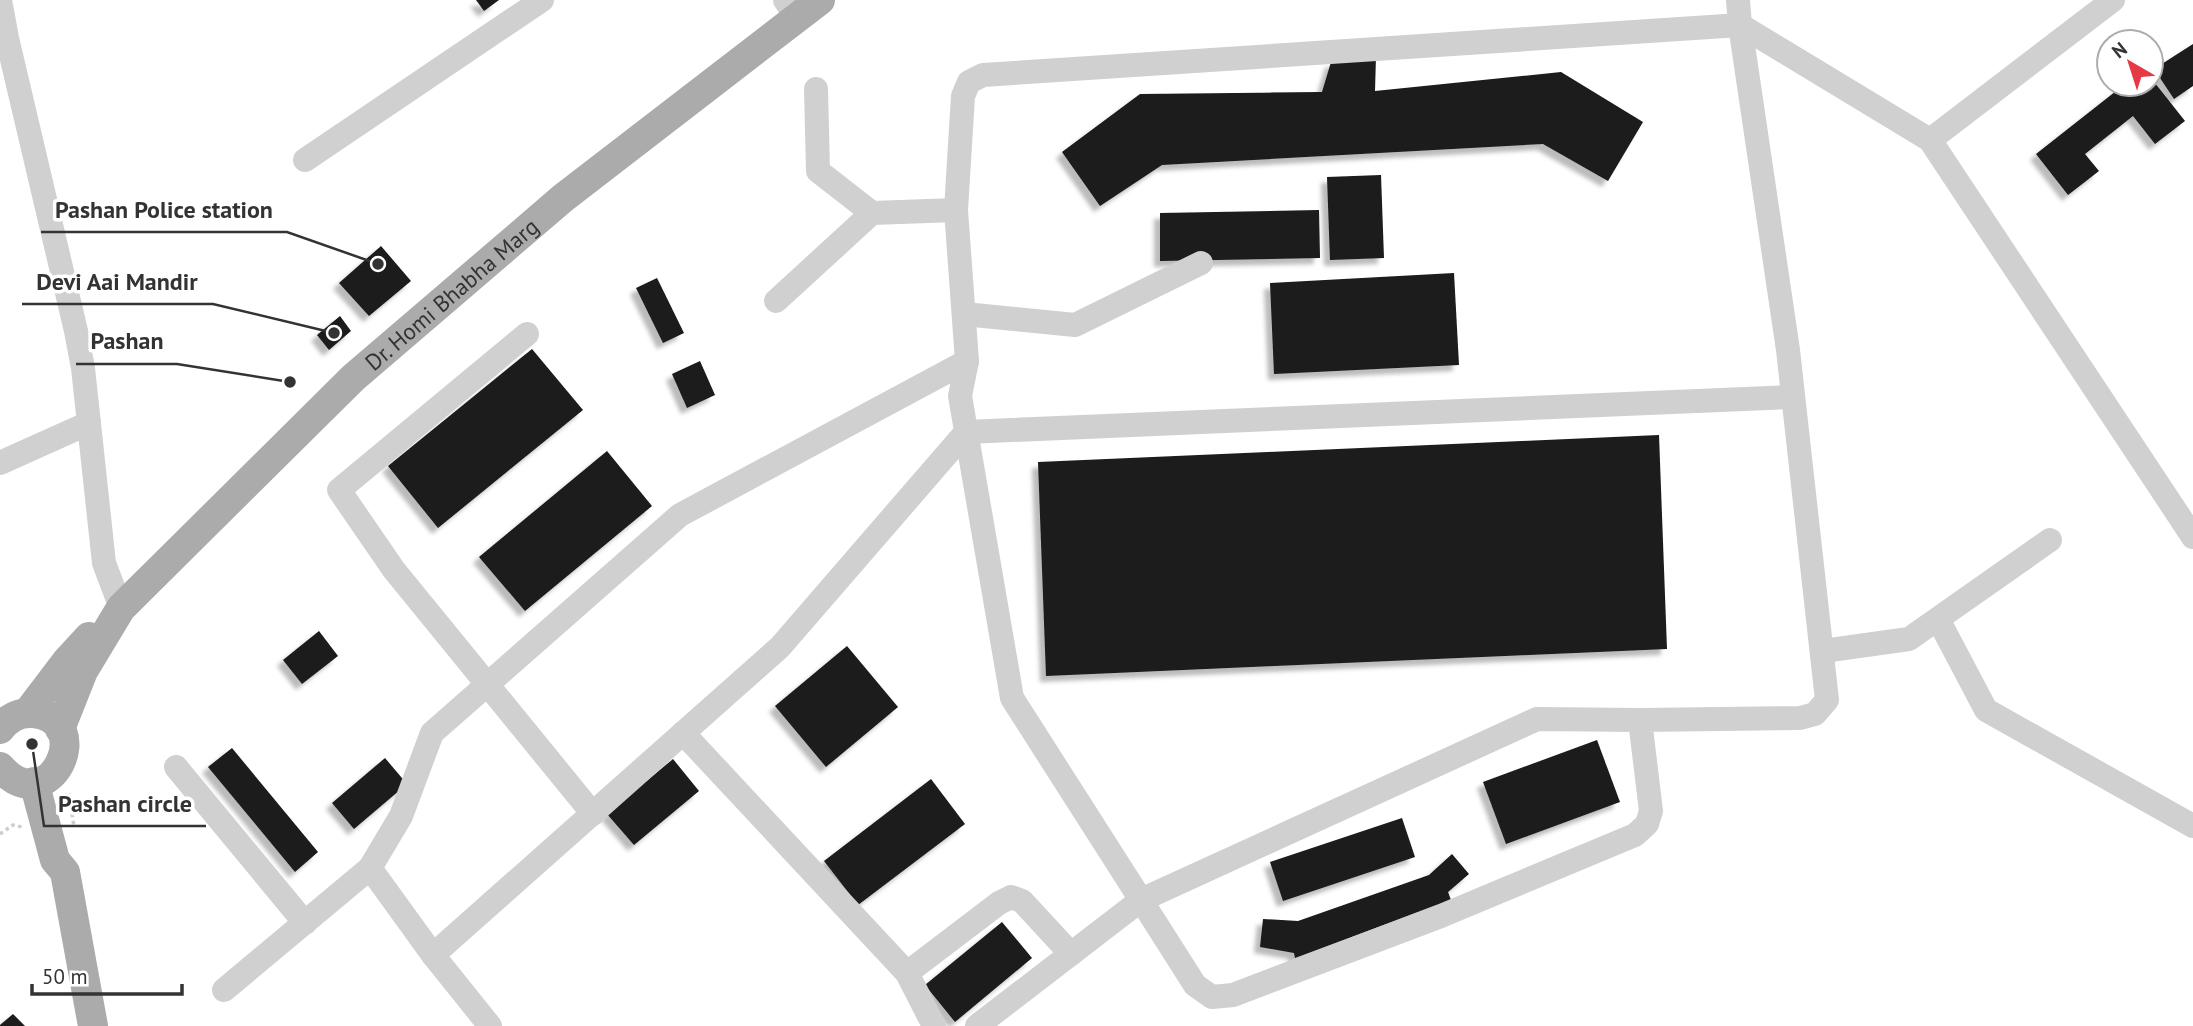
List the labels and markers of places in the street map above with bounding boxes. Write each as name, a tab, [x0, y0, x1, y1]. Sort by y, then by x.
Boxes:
callout: Pashan Police station	[41, 187, 287, 232]
callout: Devi Aai Mandir	[22, 259, 213, 304]
callout: Pashan	[76, 319, 177, 364]
callout: Pashan circle	[44, 781, 206, 826]

